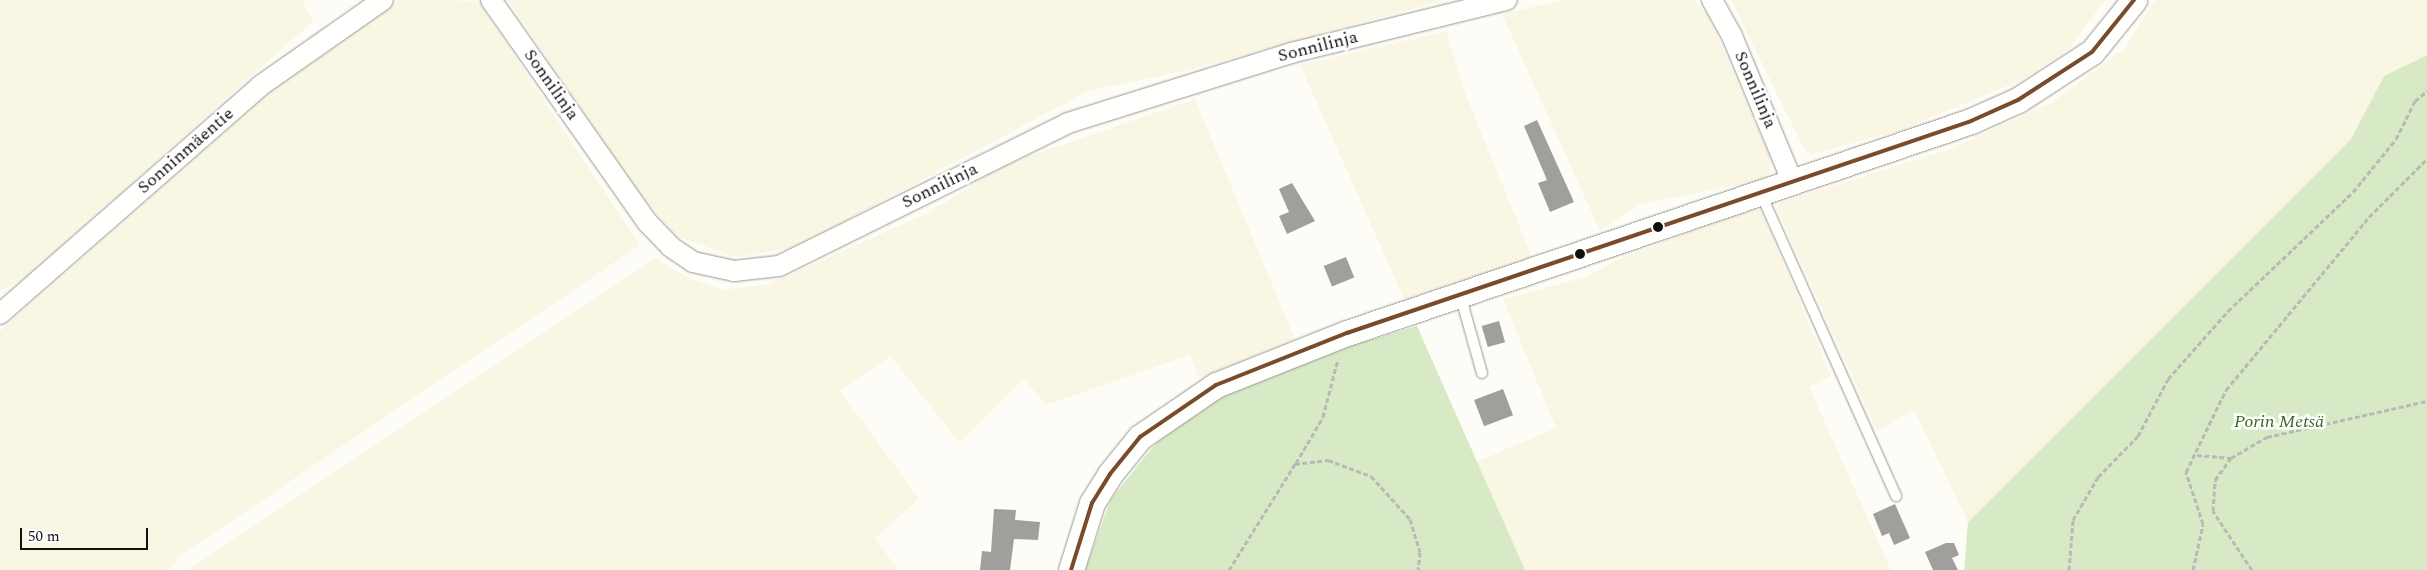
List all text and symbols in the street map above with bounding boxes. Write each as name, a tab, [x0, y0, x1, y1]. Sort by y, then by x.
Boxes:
street label: Sonnilinja	[1276, 27, 1360, 67]
street label: Sonnilinja	[519, 45, 583, 125]
street label: Sonnilinja	[1729, 48, 1781, 132]
street label: Sonninmäentie	[133, 103, 239, 199]
street label: Sonnilinja	[898, 158, 982, 214]
unlabelled marker	[1653, 222, 1663, 232]
unlabelled marker	[1575, 249, 1585, 259]
park label: Porin Metsä	[2234, 411, 2324, 433]
scale bar	[22, 518, 150, 550]
text: 50 m	[28, 525, 60, 548]

